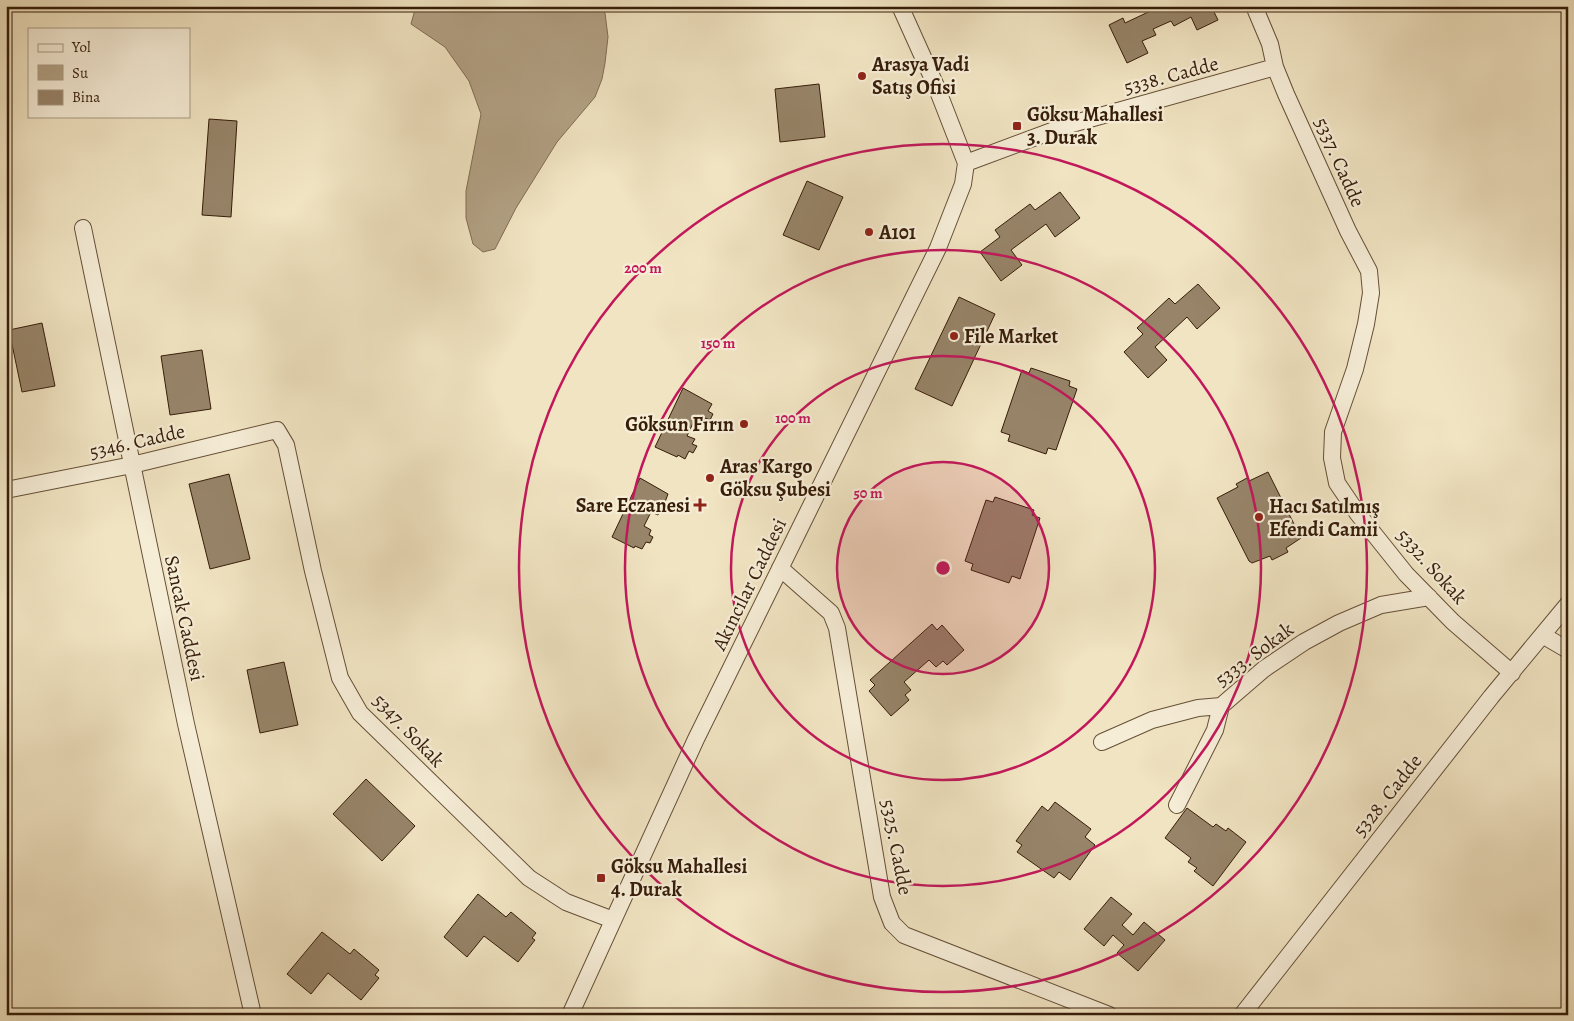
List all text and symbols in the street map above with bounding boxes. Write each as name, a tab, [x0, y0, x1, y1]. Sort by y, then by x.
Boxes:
legend	[28, 28, 190, 118]
text: Yol	[71, 37, 91, 57]
street label: 5338. Cadde	[1121, 50, 1221, 101]
place label: Arasya Vadi Satış Ofisi	[871, 51, 970, 101]
text: Su	[72, 63, 89, 83]
marker: Arasya Vadi Satış Ofisi	[856, 70, 868, 82]
text: Bina	[72, 87, 100, 107]
place label: Göksu Mahallesi 3. Durak	[1027, 101, 1163, 151]
street label: 5337. Cadde	[1308, 113, 1371, 211]
marker: Göksu Mahallesi 3. Durak	[1011, 120, 1023, 132]
place label: A101	[878, 219, 916, 246]
marker: A101	[863, 226, 875, 238]
text: 200 m	[624, 258, 662, 278]
place label: File Market	[964, 323, 1059, 350]
marker: File Market	[948, 330, 960, 342]
text: 150 m	[701, 333, 736, 353]
text: 100 m	[775, 408, 811, 428]
place label: Göksun Fırın	[625, 411, 734, 438]
street label: 5346. Cadde	[87, 417, 188, 466]
marker: Göksun Fırın	[738, 418, 750, 430]
place label: Aras Kargo Göksu Şubesi	[719, 453, 831, 503]
marker: Aras Kargo Göksu Şubesi	[704, 472, 716, 484]
text: 50 m	[853, 483, 883, 503]
place label: Sare Eczanesi	[576, 492, 690, 519]
place label: Hacı Satılmış Efendi Camii	[1269, 493, 1380, 543]
marker: Sare Eczanesi	[694, 499, 706, 511]
marker: Hacı Satılmış Efendi Camii	[1253, 511, 1265, 523]
street label: Akıncılar Caddesi	[705, 514, 793, 656]
street label: 5332. Sokak	[1390, 523, 1473, 610]
street label: Sancak Caddesi	[158, 553, 211, 683]
centre of rings	[934, 559, 952, 577]
street label: 5333. Sokak	[1209, 616, 1299, 693]
street label: 5347. Sokak	[367, 688, 451, 773]
street label: 5328. Cadde	[1347, 748, 1428, 842]
street label: 5325. Cadde	[874, 797, 919, 897]
place label: Göksu Mahallesi 4. Durak	[611, 853, 747, 903]
marker: Göksu Mahallesi 4. Durak	[595, 872, 607, 884]

